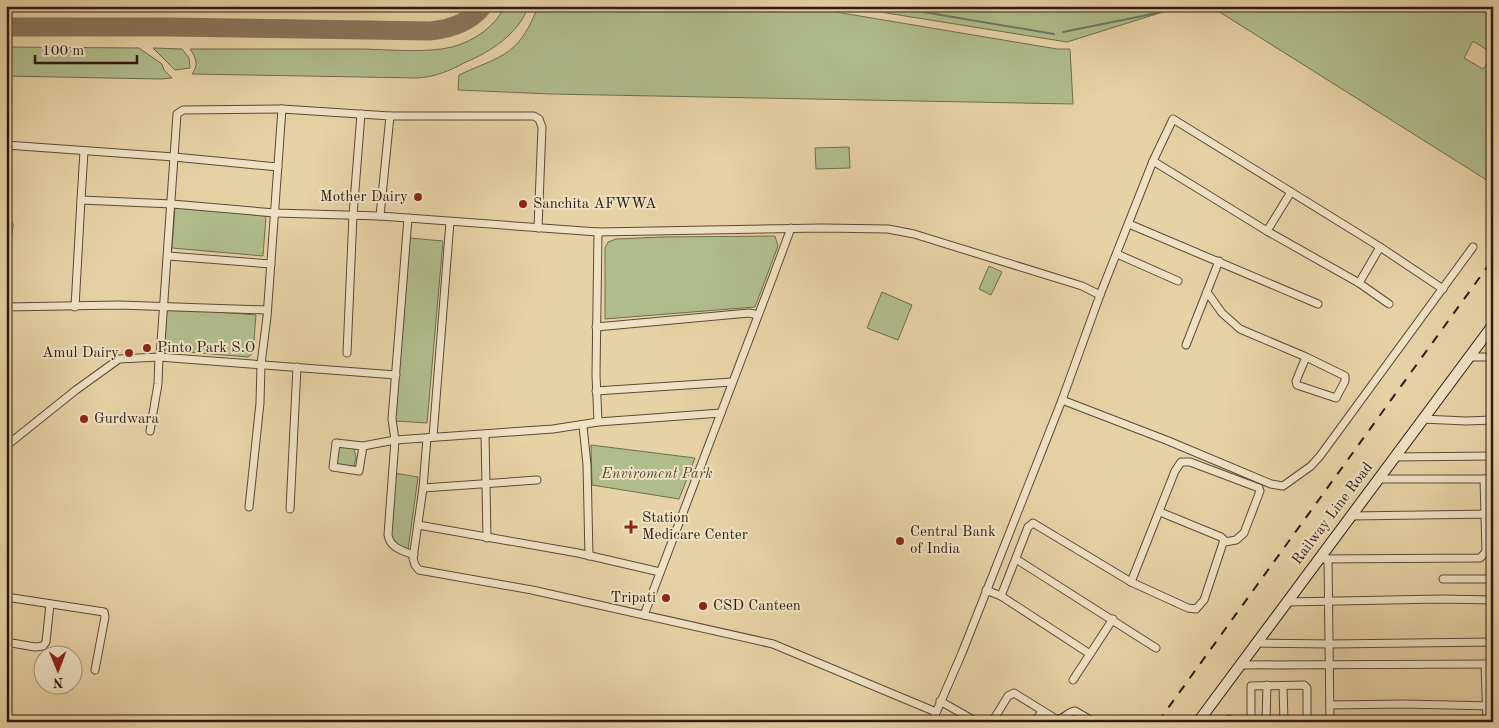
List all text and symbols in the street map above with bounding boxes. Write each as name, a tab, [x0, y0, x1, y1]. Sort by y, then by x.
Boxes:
scale bar	[35, 32, 138, 64]
text: 100 m	[42, 44, 84, 59]
place label: Mother Dairy	[320, 190, 408, 205]
marker: Mother Dairy	[412, 191, 424, 203]
place label: Sanchita AFWWA	[533, 197, 657, 212]
marker: Sanchita AFWWA	[517, 198, 529, 210]
place label: Pinto Park S.O	[157, 341, 255, 356]
marker: Pinto Park S.O	[141, 342, 153, 354]
place label: Amul Dairy	[42, 346, 119, 361]
marker: Amul Dairy	[123, 347, 135, 359]
place label: Gurdwara	[94, 412, 160, 427]
marker: Gurdwara	[78, 413, 90, 425]
street label: Railway Line Road	[1290, 460, 1376, 568]
park label: Enviroment Park	[600, 467, 713, 482]
place label: Station Medicare Center	[642, 511, 748, 543]
marker: Station Medicare Center	[624, 520, 638, 534]
place label: Central Bank of India	[910, 525, 996, 557]
marker: Central Bank of India	[894, 535, 906, 547]
place label: Tripati	[611, 591, 656, 606]
marker: Tripati	[660, 592, 672, 604]
place label: CSD Canteen	[713, 599, 801, 614]
marker: CSD Canteen	[697, 600, 709, 612]
north arrow	[32, 646, 82, 696]
text: N	[52, 675, 64, 689]

